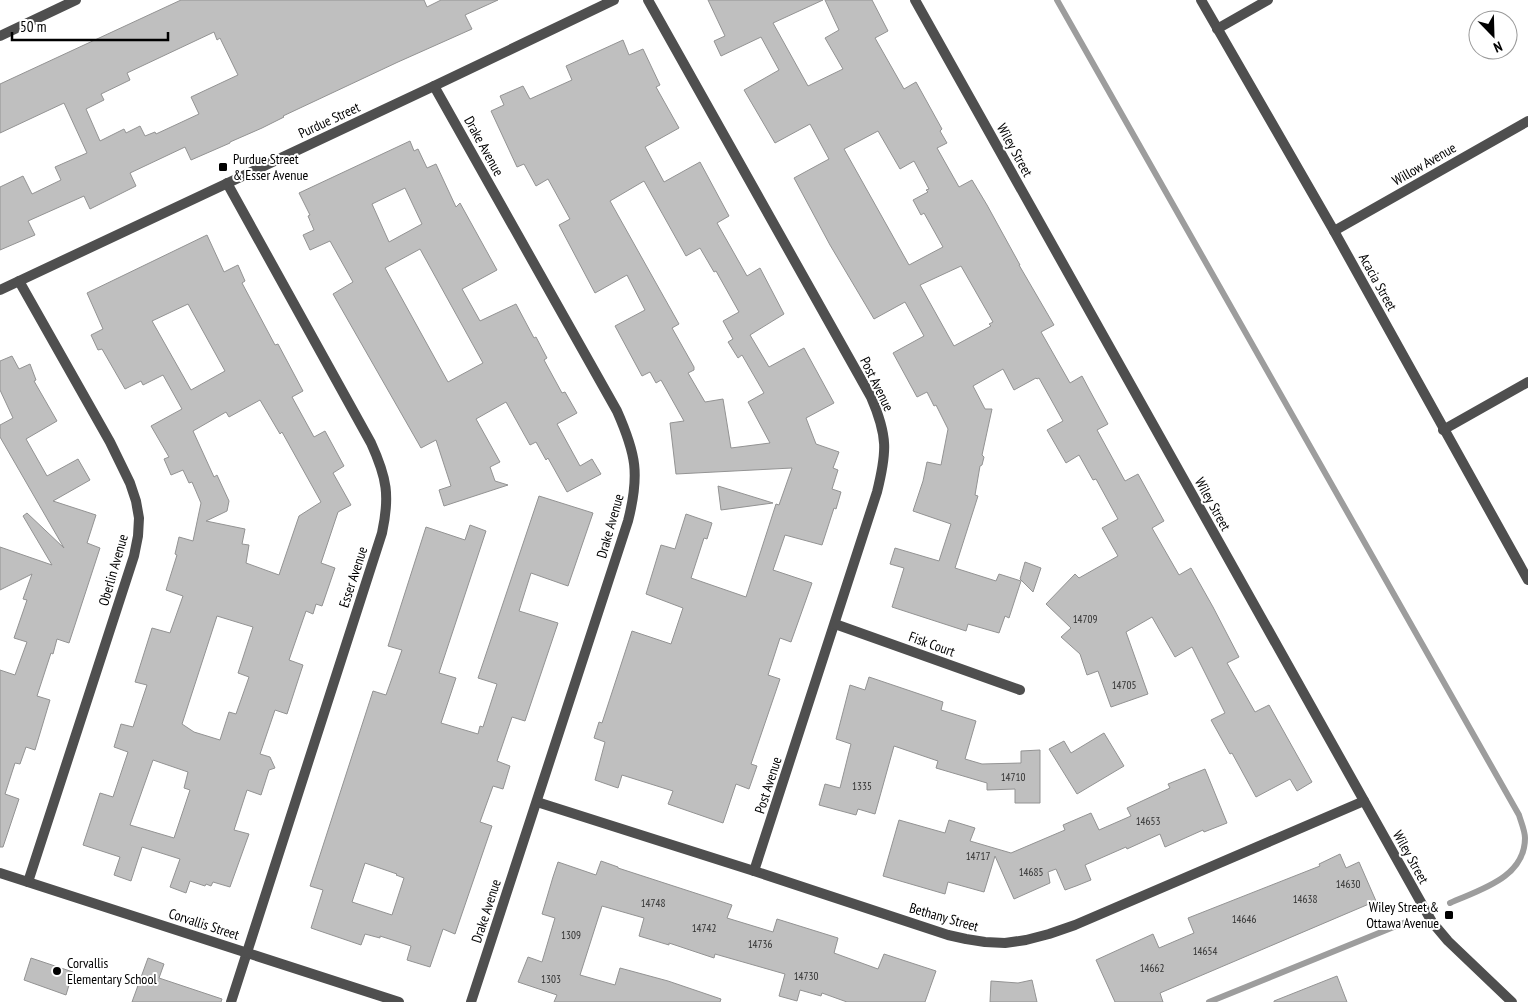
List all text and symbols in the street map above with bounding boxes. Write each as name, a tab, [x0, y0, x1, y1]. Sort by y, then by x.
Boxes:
scale bar	[12, 10, 169, 42]
north arrow	[1468, 10, 1518, 60]
text: 50 m	[20, 17, 46, 36]
text: N	[1491, 37, 1505, 57]
street label: Purdue Street	[295, 98, 363, 142]
street label: Drake Avenue	[460, 113, 508, 179]
street label: Wiley Street	[993, 120, 1037, 180]
street label: Willow Avenue	[1389, 138, 1459, 190]
place label: Purdue Street & Esser Avenue	[233, 150, 308, 184]
marker: Purdue Street & Esser Avenue	[217, 161, 229, 173]
street label: Acacia Street	[1355, 250, 1401, 314]
street label: Post Avenue	[856, 354, 898, 414]
street label: Wiley Street	[1191, 474, 1235, 534]
street label: Drake Avenue	[592, 492, 628, 560]
street label: Oberlin Avenue	[94, 532, 132, 608]
street label: Esser Avenue	[335, 544, 371, 610]
house number: 14709	[1073, 612, 1097, 626]
street label: Fisk Court	[906, 627, 958, 661]
house number: 14705	[1112, 678, 1136, 692]
street label: Post Avenue	[750, 754, 786, 816]
house number: 14710	[1001, 770, 1025, 784]
house number: 1335	[852, 779, 872, 793]
house number: 14653	[1136, 814, 1160, 828]
street label: Wiley Street	[1389, 827, 1433, 887]
house number: 14717	[966, 849, 990, 863]
house number: 14685	[1019, 865, 1043, 879]
street label: Drake Avenue	[467, 877, 505, 945]
house number: 14630	[1336, 877, 1360, 891]
house number: 14638	[1293, 892, 1317, 906]
house number: 14748	[641, 896, 665, 910]
place label: Wiley Street & Ottawa Avenue	[1366, 898, 1439, 932]
street label: Bethany Street	[907, 899, 981, 935]
street label: Corvallis Street	[166, 904, 242, 944]
marker: Wiley Street & Ottawa Avenue	[1443, 909, 1455, 921]
house number: 14646	[1232, 912, 1256, 926]
house number: 14742	[692, 921, 716, 935]
house number: 1309	[561, 928, 581, 942]
house number: 14736	[748, 937, 772, 951]
house number: 14654	[1193, 944, 1217, 958]
place label: Corvallis Elementary School	[67, 954, 157, 988]
house number: 14662	[1140, 961, 1164, 975]
marker: Corvallis Elementary School	[51, 965, 63, 977]
house number: 14730	[794, 969, 818, 983]
house number: 1303	[541, 972, 561, 986]

